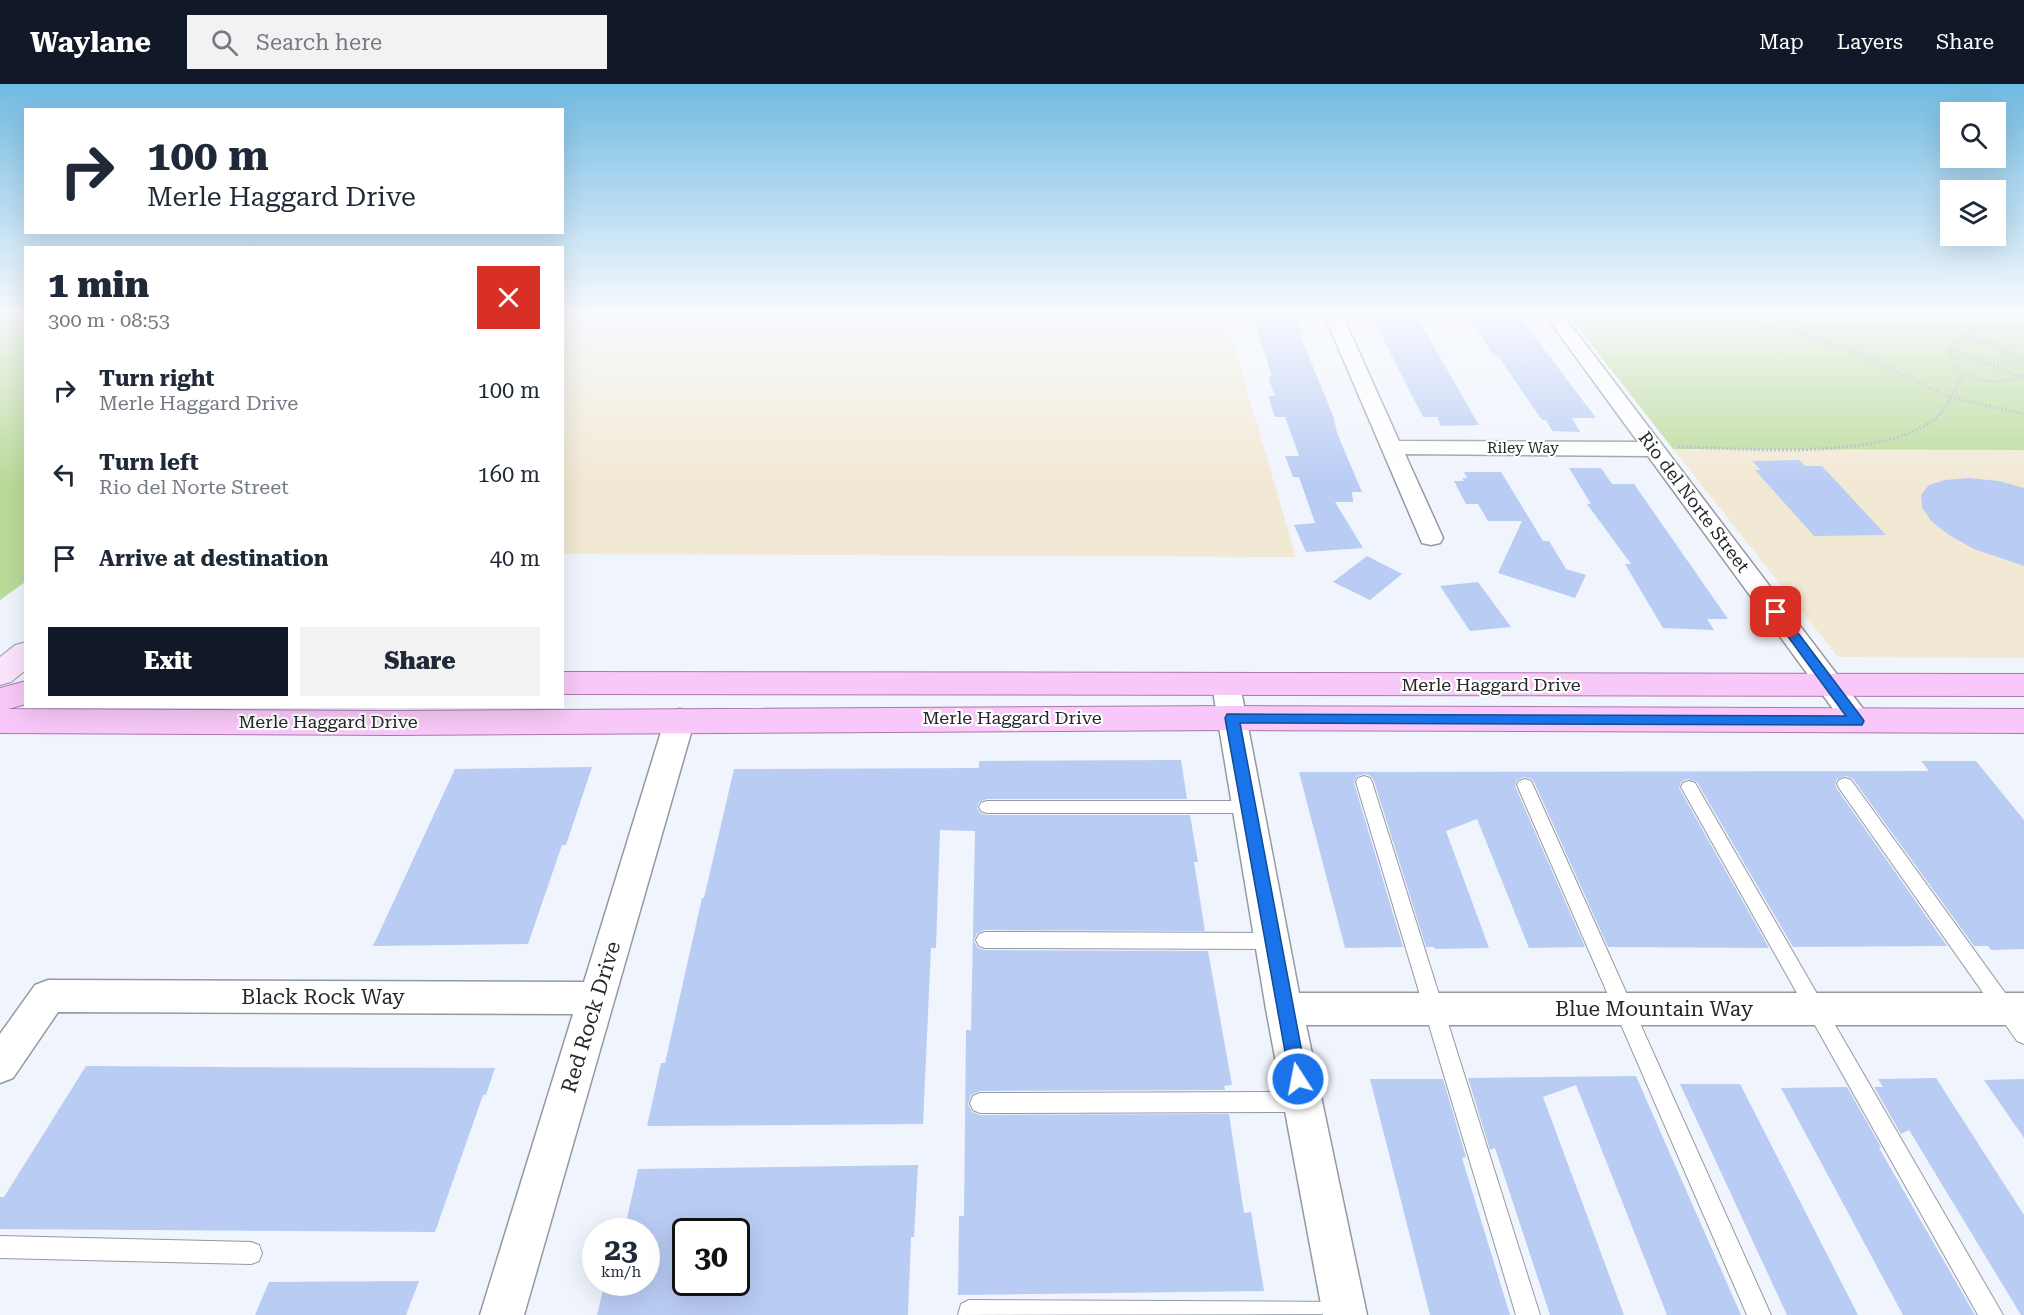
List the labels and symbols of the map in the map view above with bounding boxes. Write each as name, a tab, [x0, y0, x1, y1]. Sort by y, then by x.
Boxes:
street label: Rio del Norte Street	[1635, 427, 1754, 576]
street label: Riley Way	[1487, 439, 1559, 457]
pin	[1750, 586, 1801, 637]
street label: Merle Haggard Drive	[1401, 674, 1581, 695]
street label: Merle Haggard Drive	[922, 707, 1102, 728]
street label: Merle Haggard Drive	[238, 711, 418, 732]
street label: Red Rock Drive	[557, 938, 625, 1096]
street label: Black Rock Way	[241, 985, 405, 1009]
street label: Blue Mountain Way	[1555, 997, 1754, 1021]
position arrow	[1266, 1047, 1330, 1111]
speed limit sign: 30	[672, 1218, 750, 1296]

